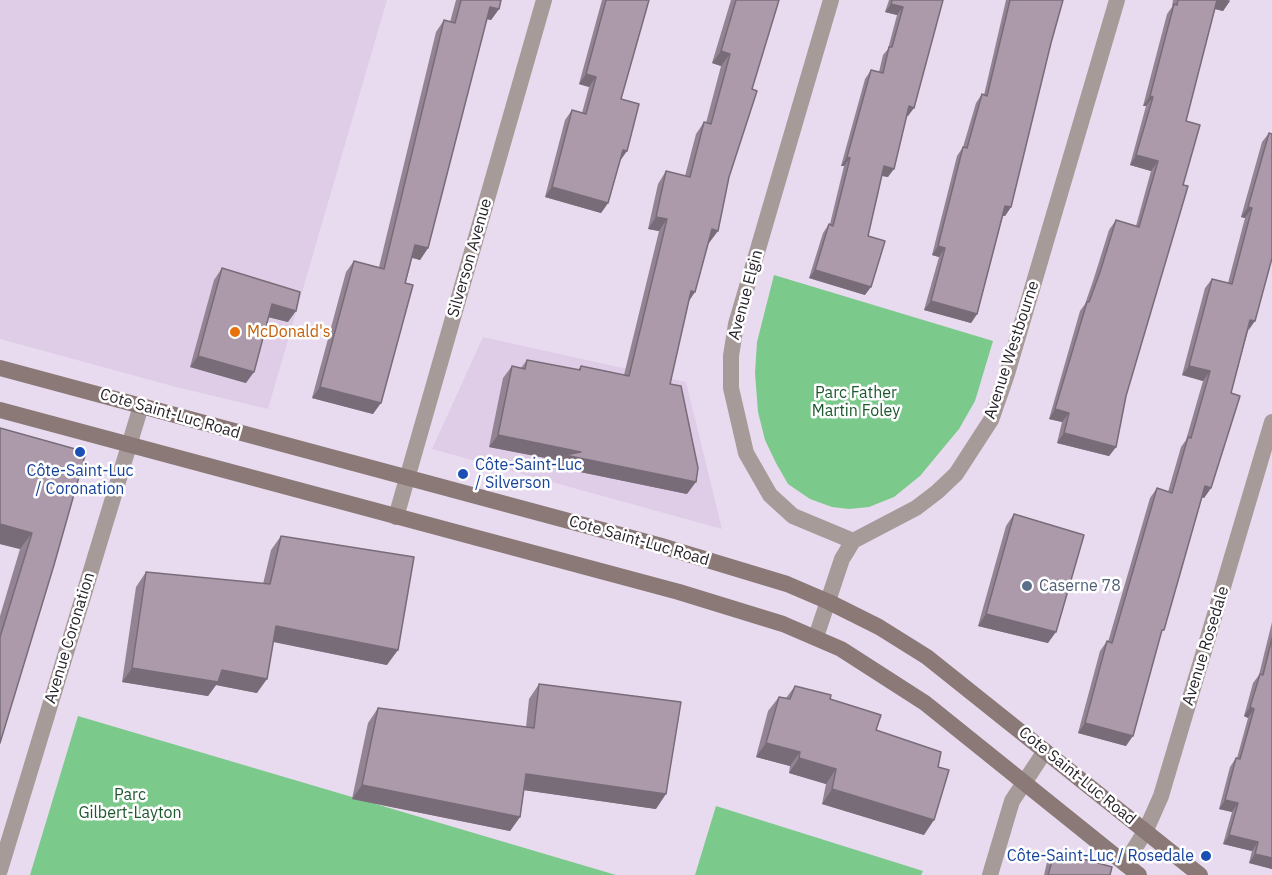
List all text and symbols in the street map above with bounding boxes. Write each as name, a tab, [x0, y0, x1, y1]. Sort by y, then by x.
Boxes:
street label: Silverson Avenue	[444, 196, 496, 320]
street label: Avenue Elgin	[725, 248, 767, 342]
street label: Avenue Westbourne	[981, 278, 1043, 422]
place label: McDonald's	[247, 322, 331, 342]
marker: McDonald's	[228, 325, 242, 339]
park label: Parc Father Martin Foley	[812, 383, 900, 421]
street label: Cote Saint-Luc Road	[98, 385, 242, 443]
marker: Côte-Saint-Luc / Coronation	[73, 445, 87, 459]
place label: Côte-Saint-Luc / Silverson	[475, 455, 582, 493]
place label: Côte-Saint-Luc / Coronation	[26, 461, 134, 499]
marker: Côte-Saint-Luc / Silverson	[456, 467, 470, 481]
street label: Cote Saint-Luc Road	[567, 512, 711, 570]
street label: Avenue Coronation	[41, 570, 99, 706]
place label: Caserne 78	[1039, 576, 1121, 596]
marker: Caserne 78	[1020, 579, 1034, 593]
street label: Avenue Rosedale	[1179, 584, 1233, 708]
street label: Cote Saint-Luc Road	[1015, 723, 1139, 829]
park label: Parc Gilbert-Layton	[78, 785, 182, 823]
place label: Côte-Saint-Luc / Rosedale	[1007, 846, 1194, 866]
marker: Côte-Saint-Luc / Rosedale	[1199, 849, 1213, 863]

